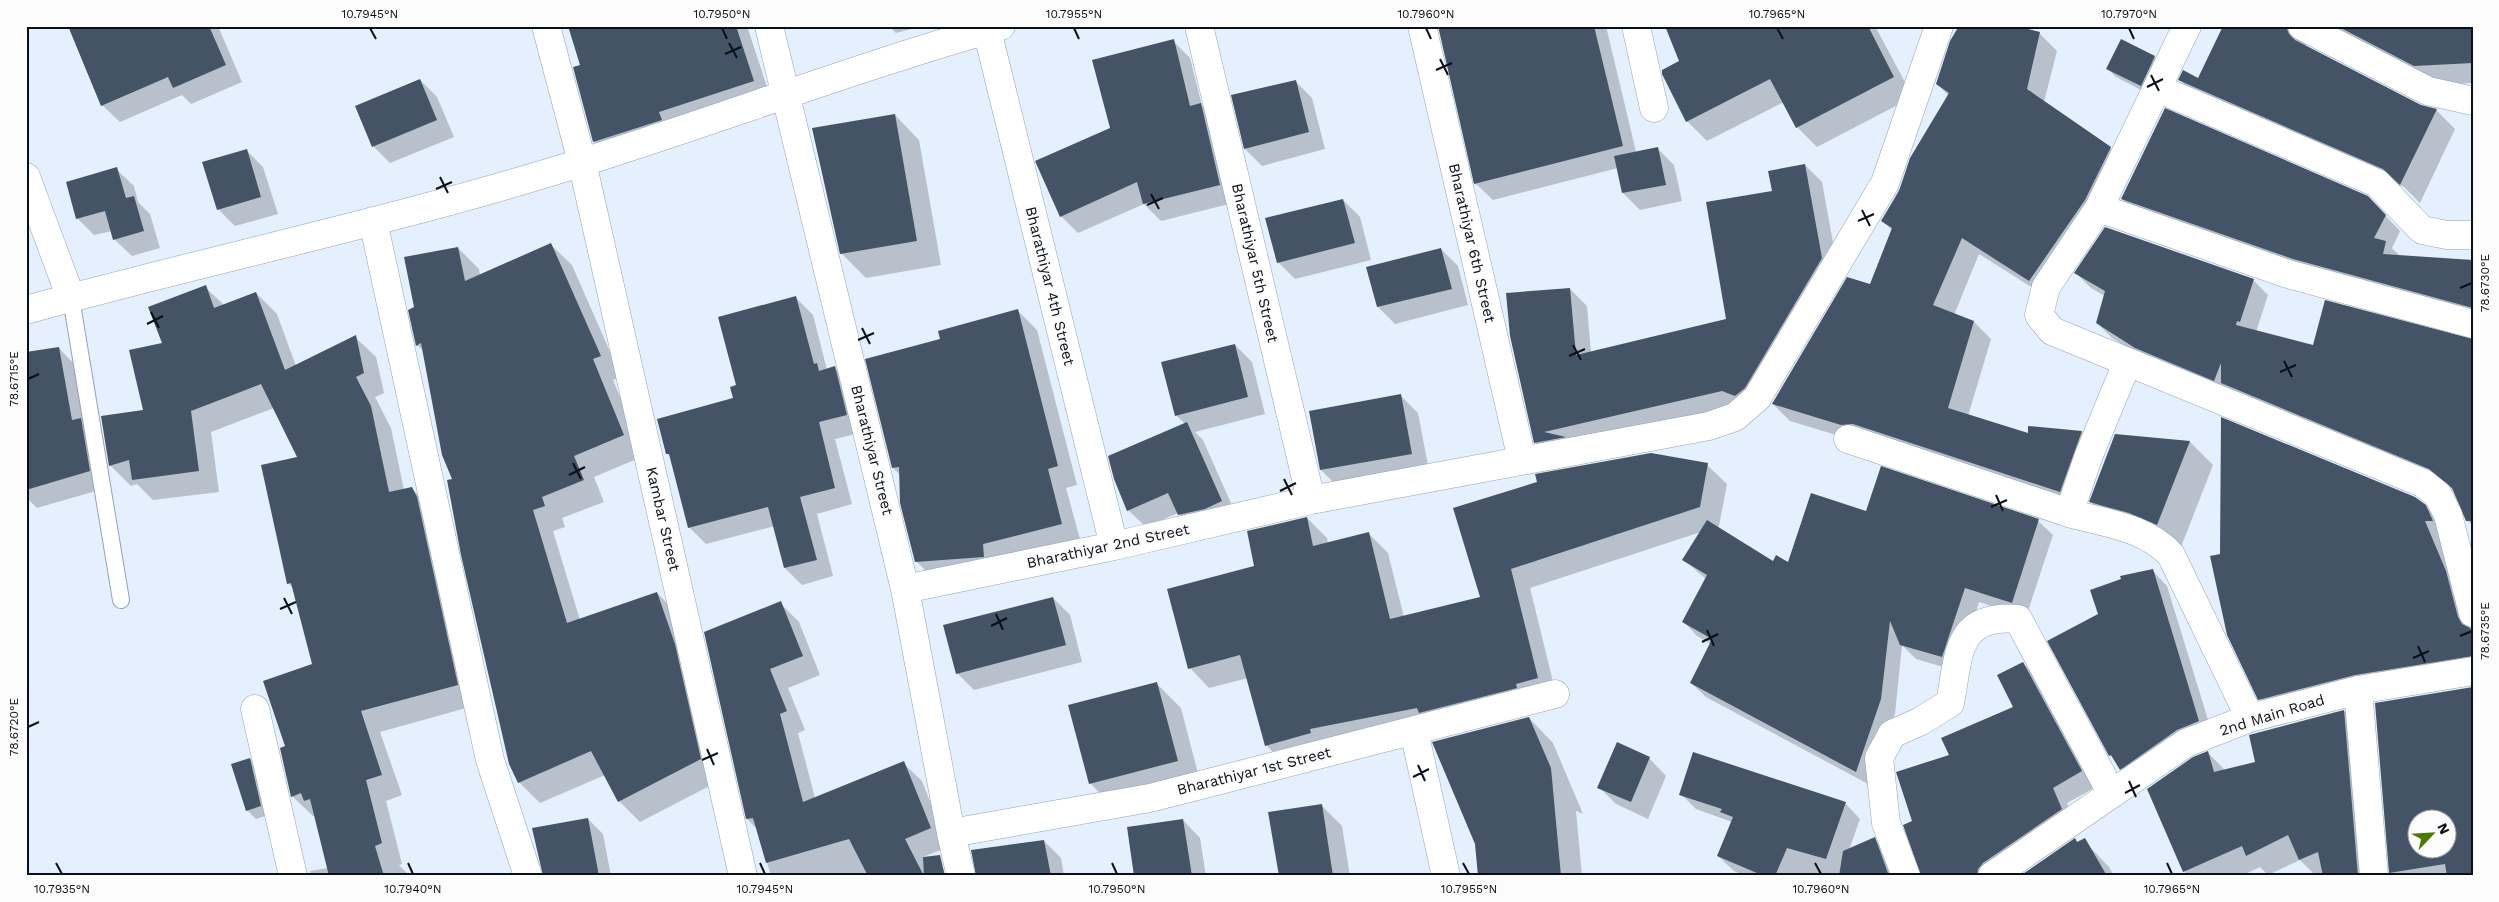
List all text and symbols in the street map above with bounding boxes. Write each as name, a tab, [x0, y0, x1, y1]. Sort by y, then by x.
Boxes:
text: 10.7945°N	[342, 7, 398, 21]
text: 10.7950°N	[694, 7, 750, 21]
text: 10.7955°N	[1046, 7, 1102, 21]
text: 10.7960°N	[1397, 7, 1455, 21]
text: 10.7965°N	[1749, 7, 1805, 21]
text: 10.7970°N	[2101, 7, 2157, 21]
street label: Bharathiyar 6th Street	[1445, 162, 1499, 325]
street label: Bharathiyar 5th Street	[1228, 182, 1282, 345]
street label: Bharathiyar 4th Street	[1022, 205, 1079, 368]
text: 78.6730°E	[2478, 253, 2492, 312]
text: 78.6715°E	[7, 351, 21, 407]
street label: Bharathiyar Street	[847, 383, 897, 518]
street label: Kambar Street	[642, 465, 684, 574]
street label: Bharathiyar 2nd Street	[1025, 520, 1192, 572]
text: 78.6735°E	[2478, 602, 2492, 660]
street label: 2nd Main Road	[2217, 690, 2327, 740]
text: 78.6720°E	[7, 697, 21, 756]
street label: Bharathiyar 1st Street	[1175, 743, 1334, 799]
north arrow	[2406, 810, 2456, 860]
text: N	[2434, 820, 2453, 837]
text: 10.7935°N	[34, 882, 90, 896]
text: 10.7940°N	[384, 882, 442, 896]
text: 10.7945°N	[737, 882, 793, 896]
text: 10.7950°N	[1089, 882, 1145, 896]
text: 10.7955°N	[1441, 882, 1497, 896]
text: 10.7960°N	[1792, 882, 1850, 896]
text: 10.7965°N	[2144, 882, 2200, 896]

